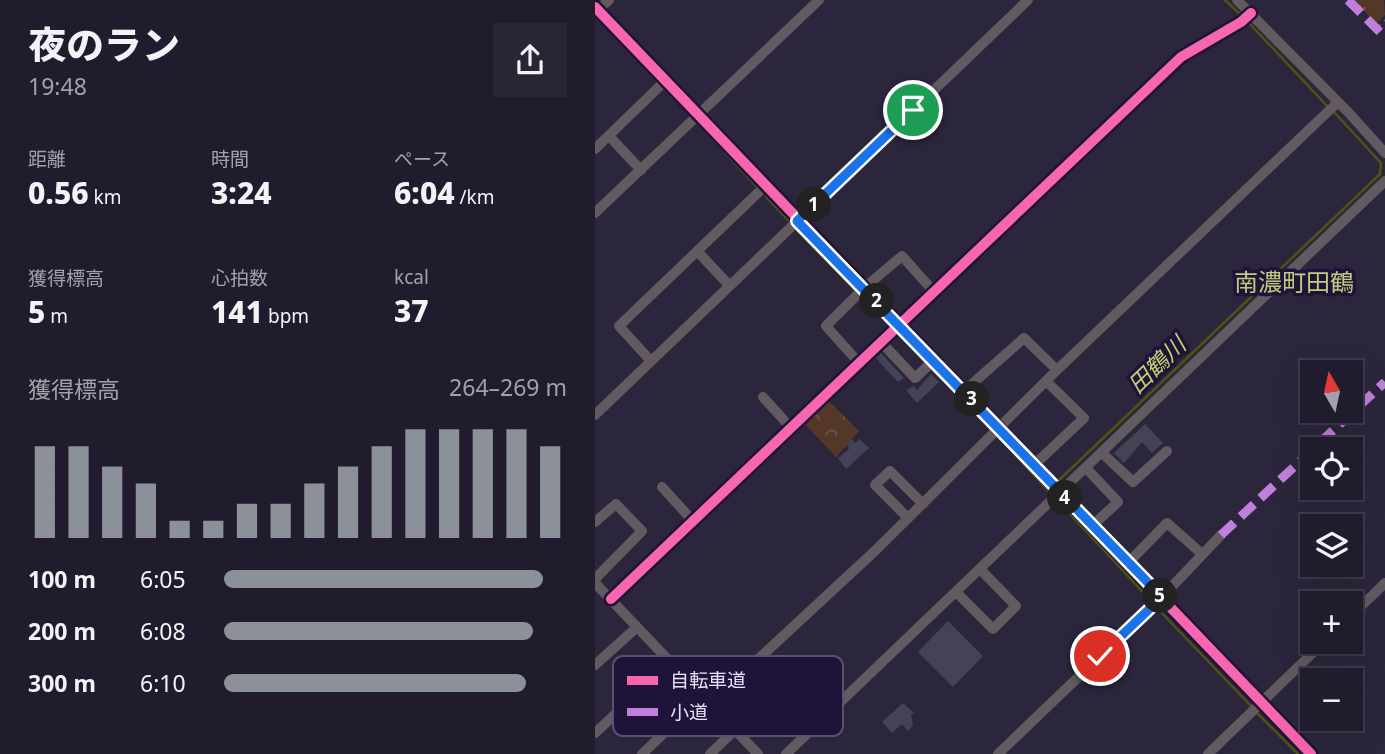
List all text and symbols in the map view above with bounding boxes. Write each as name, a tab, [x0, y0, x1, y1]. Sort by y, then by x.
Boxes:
text: 夜のラン	[28, 18, 180, 70]
button: share	[493, 23, 567, 97]
text: 19:48	[28, 70, 87, 102]
pin	[883, 80, 943, 140]
icon: arrive	[894, 91, 932, 129]
text: 距離	[28, 146, 66, 172]
text: 時間	[211, 146, 249, 172]
text: ペース	[394, 146, 450, 172]
text: 0.56	[28, 172, 89, 213]
text: 3:24	[211, 172, 272, 213]
text: 6:04	[394, 172, 455, 213]
text: km	[89, 184, 121, 210]
text: /km	[455, 184, 495, 210]
pin: 1	[797, 188, 831, 222]
text: 1	[808, 191, 819, 217]
text: kcal	[394, 264, 429, 290]
text: 獲得標高	[28, 265, 104, 291]
text: 心拍数	[211, 265, 268, 291]
district label: 南濃町田鶴	[1234, 265, 1354, 298]
pin: 2	[859, 284, 895, 318]
text: 2	[871, 287, 882, 313]
text: 37	[394, 290, 429, 331]
text: 5	[28, 291, 45, 332]
text: 141	[211, 291, 263, 332]
text: m	[45, 303, 68, 329]
text: bpm	[263, 303, 309, 329]
water label: 田鶴川	[1120, 327, 1194, 400]
north arrow	[1300, 360, 1363, 424]
map controls	[1300, 360, 1363, 731]
text: 264–269 m	[449, 371, 567, 403]
text: 獲得標高	[28, 373, 120, 405]
pin: 3	[955, 382, 989, 416]
text: 3	[966, 385, 977, 411]
button: locate	[1300, 437, 1363, 500]
pin: 4	[1047, 480, 1083, 516]
text: 4	[1059, 484, 1070, 510]
button: layers	[1300, 514, 1363, 577]
text: 100 m	[28, 563, 96, 595]
text: 6:05	[140, 563, 186, 595]
pin: 5	[1143, 578, 1177, 614]
text: 5	[1154, 582, 1165, 608]
button: +	[1300, 591, 1363, 654]
text: 200 m	[28, 615, 96, 647]
text: 6:08	[140, 615, 186, 647]
pin	[1070, 626, 1130, 686]
icon: check	[1081, 637, 1119, 675]
legend	[613, 656, 843, 736]
text: 300 m	[28, 667, 96, 699]
text: 6:10	[140, 667, 186, 699]
text: 自転車道	[670, 667, 746, 693]
button: −	[1300, 668, 1363, 731]
text: 小道	[670, 699, 708, 725]

